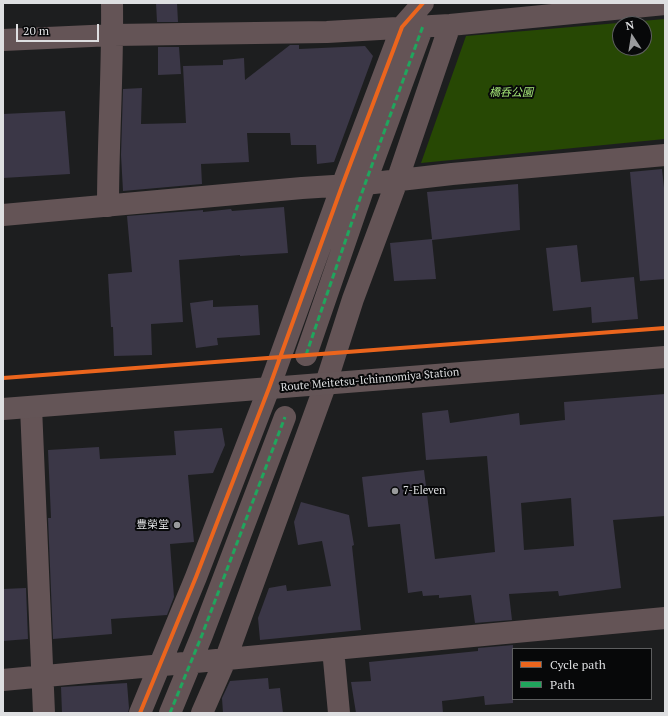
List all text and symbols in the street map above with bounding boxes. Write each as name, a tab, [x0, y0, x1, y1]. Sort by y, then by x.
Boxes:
scale bar	[18, 16, 101, 42]
north arrow	[612, 16, 652, 56]
text: N	[624, 18, 635, 33]
text: 20 m	[23, 23, 49, 38]
park label: 橋呑公園	[489, 86, 533, 100]
street label: Route Meitetsu-Ichinnomiya Station	[280, 366, 460, 394]
place label: 7-Eleven	[403, 484, 445, 498]
marker: 7-Eleven	[390, 486, 400, 496]
place label: 豊榮堂	[136, 518, 169, 532]
marker: 豊榮堂	[172, 520, 182, 530]
legend	[512, 648, 652, 700]
text: Cycle path	[550, 657, 606, 672]
text: Path	[550, 677, 575, 692]

